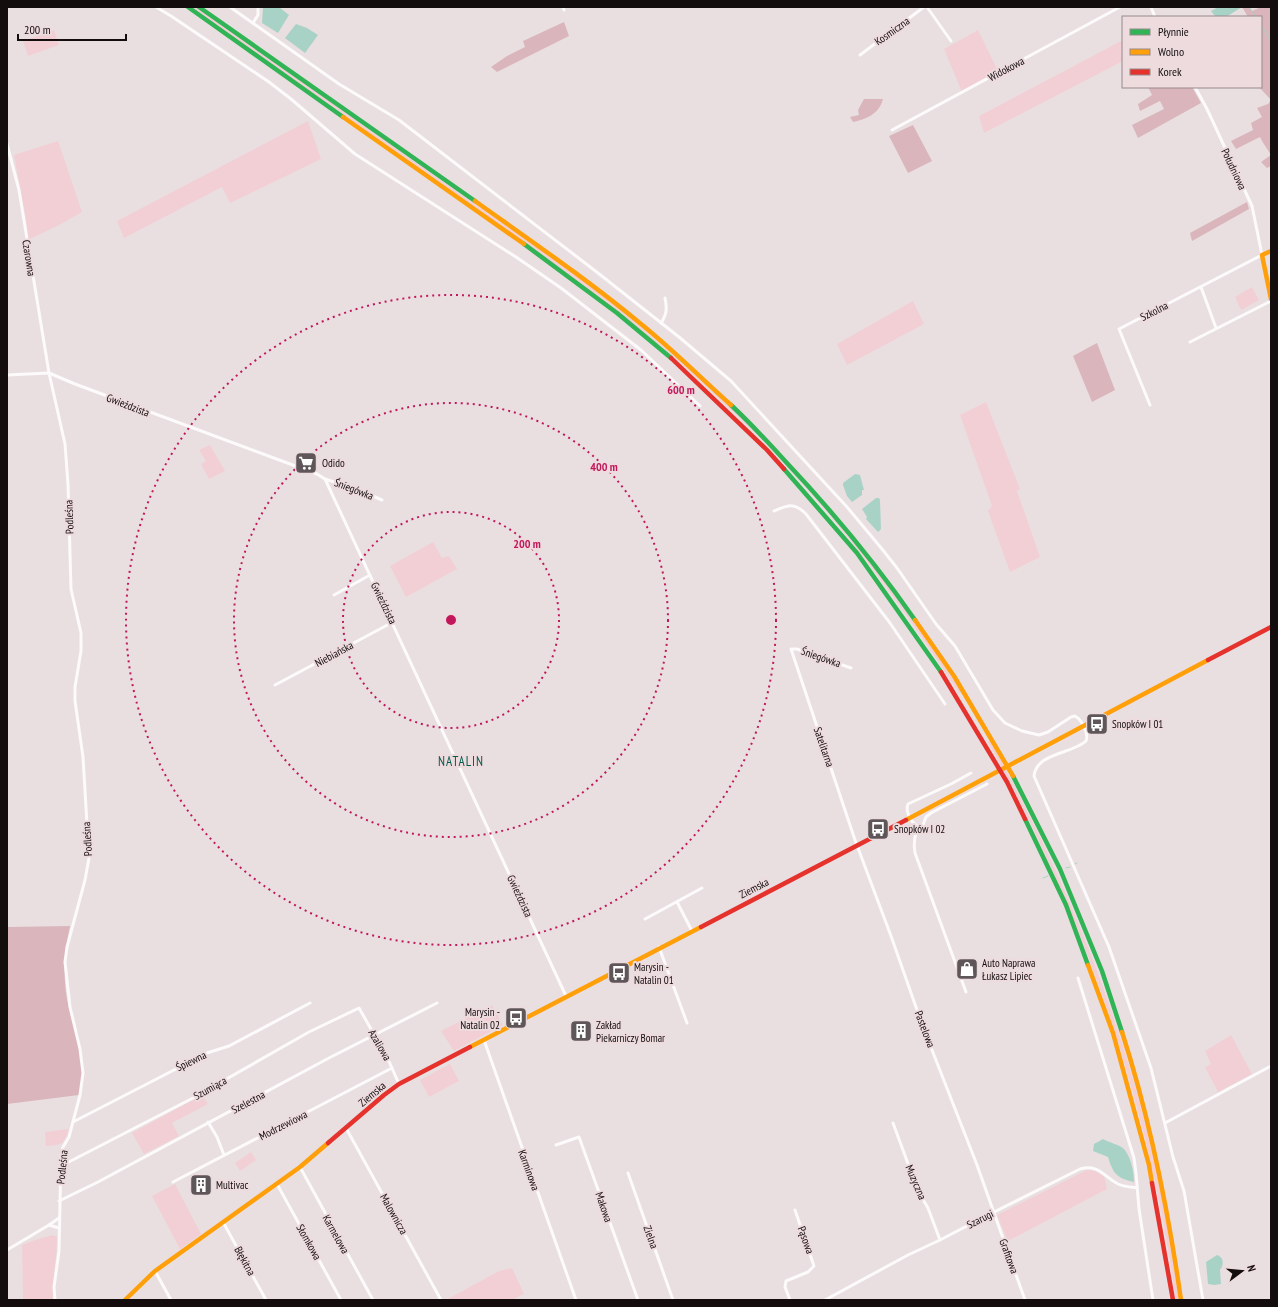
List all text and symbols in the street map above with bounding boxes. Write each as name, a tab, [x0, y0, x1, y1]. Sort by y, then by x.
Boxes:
street label: Kosmiczna	[872, 14, 912, 48]
scale bar	[18, 16, 126, 42]
legend	[1122, 16, 1262, 88]
text: 200 m	[24, 22, 51, 37]
text: Płynnie	[1158, 24, 1189, 39]
text: Wolno	[1158, 44, 1184, 59]
street label: Widokowa	[985, 54, 1027, 84]
text: Korek	[1158, 64, 1182, 79]
street label: Południowa	[1218, 146, 1250, 192]
street label: Czarowna	[19, 239, 39, 277]
street label: Szkolna	[1138, 298, 1170, 324]
text: 600 m	[667, 382, 695, 397]
street label: Gwieździsta	[105, 390, 151, 420]
supermarket icon: Odido	[293, 450, 319, 476]
place label: Odido	[322, 456, 345, 470]
text: 400 m	[590, 459, 618, 474]
street label: Śniegówka	[332, 475, 376, 503]
street label: Podleśna	[61, 500, 77, 534]
text: 200 m	[513, 536, 541, 551]
street label: Gwieździsta	[368, 580, 400, 626]
centre of rings	[444, 613, 458, 627]
street label: Niebiańska	[312, 638, 356, 670]
street label: Śniegówka	[799, 644, 843, 670]
bus stop icon: Snopków I 01	[1084, 711, 1110, 737]
place label: Snopków I 01	[1112, 717, 1163, 731]
street label: Satelitarna	[811, 725, 837, 769]
district label: NATALIN	[438, 753, 484, 770]
bus stop icon: Snopków I 02	[865, 816, 891, 842]
street label: Podleśna	[79, 822, 95, 856]
place label: Snopków I 02	[894, 822, 945, 836]
street label: Gwieździsta	[504, 873, 536, 919]
street label: Ziemska	[737, 875, 771, 901]
shop icon: Auto Naprawa Łukasz Lipiec	[954, 956, 980, 982]
place label: Auto Naprawa Łukasz Lipiec	[982, 956, 1035, 983]
bus stop icon: Marysin - Natalin 01	[606, 960, 632, 986]
place label: Marysin - Natalin 01	[634, 960, 674, 987]
place label: Marysin - Natalin 02	[460, 1005, 500, 1032]
bus stop icon: Marysin - Natalin 02	[503, 1005, 529, 1031]
street label: Pastelowa	[912, 1009, 938, 1049]
building icon: Zakład Piekarniczy Bomar	[568, 1018, 594, 1044]
place label: Zakład Piekarniczy Bomar	[596, 1018, 665, 1045]
street label: Azaliowa	[365, 1027, 395, 1063]
street label: Śpiewna	[174, 1048, 208, 1074]
street label: Szumiąca	[191, 1073, 229, 1103]
street label: Ziemska	[356, 1079, 388, 1109]
street label: Szelestna	[229, 1087, 267, 1117]
street label: Modrzewiowa	[257, 1107, 309, 1143]
street label: Karminowa	[515, 1148, 543, 1192]
street label: Podleśna	[53, 1149, 71, 1185]
street label: Muzyczna	[902, 1162, 930, 1202]
building icon: Multivac	[188, 1172, 214, 1198]
place label: Multivac	[216, 1178, 248, 1192]
street label: Makowa	[592, 1190, 616, 1224]
street label: Malownicza	[377, 1191, 411, 1237]
street label: Szarugi	[964, 1206, 996, 1232]
street label: Karmelowa	[320, 1212, 352, 1256]
street label: Słomkowa	[293, 1222, 325, 1262]
street label: Zielna	[640, 1224, 662, 1250]
street label: Pąsowa	[795, 1224, 817, 1256]
street label: Grafitowa	[996, 1237, 1022, 1275]
street label: Błękitna	[231, 1244, 259, 1278]
north arrow	[1222, 1251, 1262, 1291]
text: N	[1244, 1263, 1259, 1273]

